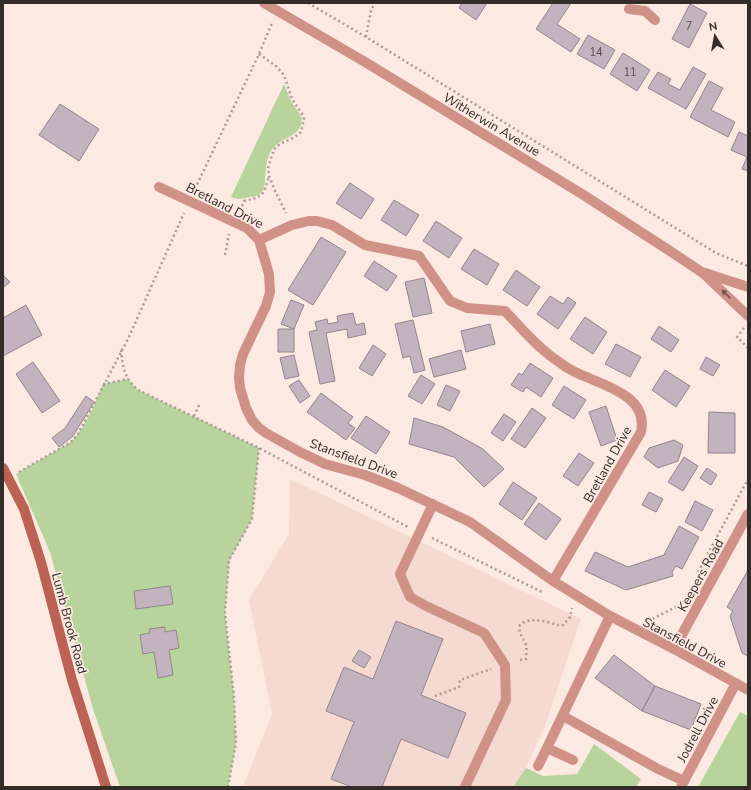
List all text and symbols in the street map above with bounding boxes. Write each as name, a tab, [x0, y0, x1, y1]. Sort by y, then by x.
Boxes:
north arrow	[695, 16, 735, 56]
house number: 7	[686, 19, 692, 34]
text: N	[708, 19, 719, 35]
house number: 14	[589, 45, 603, 60]
house number: 11	[623, 65, 637, 80]
street label: Witherwin Avenue	[440, 89, 543, 161]
street label: Bretland Drive	[183, 179, 266, 233]
one-way arrow	[721, 290, 730, 299]
street label: Bretland Drive	[579, 423, 636, 506]
street label: Stansfield Drive	[307, 435, 400, 483]
street label: Keepers Road	[673, 536, 728, 615]
street label: Lumb Brook Road	[47, 571, 91, 676]
street label: Stansfield Drive	[639, 613, 730, 673]
street label: Jodrell Drive	[672, 693, 723, 767]

